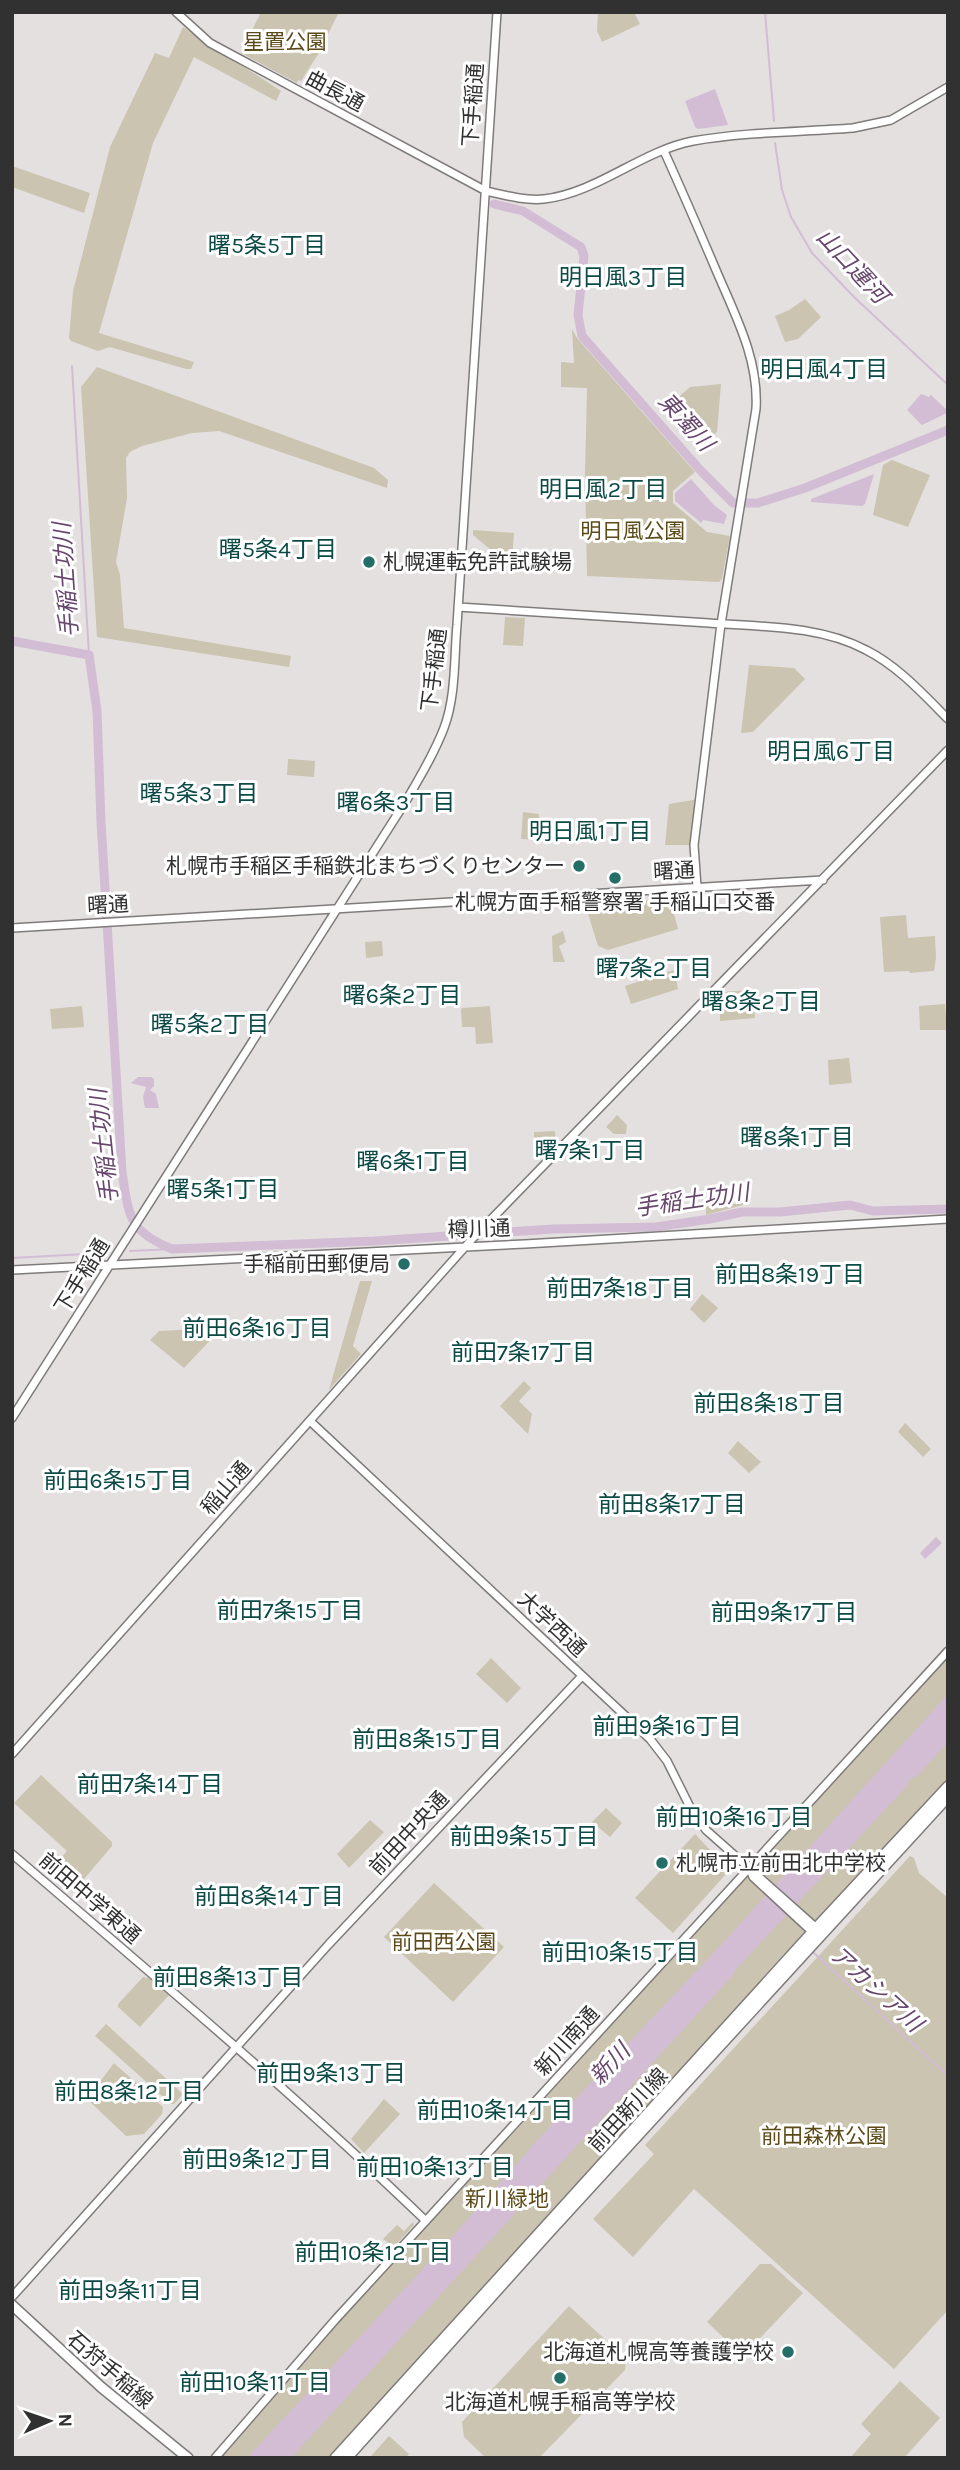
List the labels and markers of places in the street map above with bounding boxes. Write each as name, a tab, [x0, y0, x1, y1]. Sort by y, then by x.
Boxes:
place label: 札幌運転免許試験場	[383, 550, 572, 574]
marker: 札幌運転免許試験場	[361, 554, 377, 570]
place label: 札幌市手稲区手稲鉄北まちづくりセンター	[166, 854, 565, 878]
marker: 札幌市手稲区手稲鉄北まちづくりセンター	[571, 858, 587, 874]
marker: 札幌方面手稲警察署 手稲山口交番	[607, 870, 623, 886]
place label: 札幌方面手稲警察署 手稲山口交番	[455, 890, 775, 914]
place label: 手稲前田郵便局	[243, 1252, 390, 1276]
marker: 手稲前田郵便局	[396, 1256, 412, 1272]
place label: 札幌市立前田北中学校	[676, 1851, 886, 1875]
marker: 札幌市立前田北中学校	[654, 1855, 670, 1871]
place label: 北海道札幌高等養護学校	[543, 2340, 774, 2364]
marker: 北海道札幌高等養護学校	[780, 2344, 796, 2360]
marker: 北海道札幌手稲高等学校	[552, 2370, 568, 2386]
place label: 北海道札幌手稲高等学校	[445, 2390, 676, 2414]

